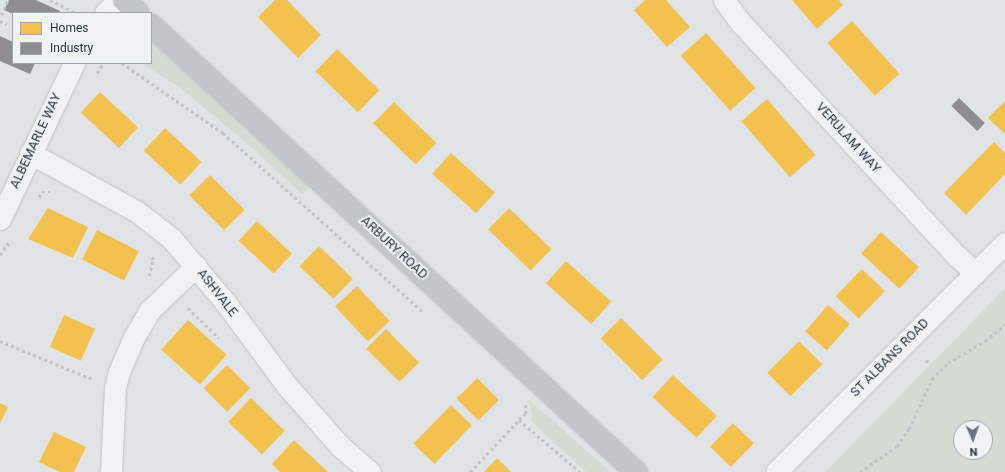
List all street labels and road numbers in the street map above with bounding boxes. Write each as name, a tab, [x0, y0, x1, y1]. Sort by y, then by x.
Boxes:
street label: ALBEMARLE WAY	[7, 91, 65, 191]
street label: VERULAM WAY	[812, 100, 884, 176]
street label: ARBURY ROAD	[357, 213, 431, 283]
street label: ASHVALE	[194, 266, 240, 320]
street label: ST ALBANS ROAD	[847, 315, 933, 401]

